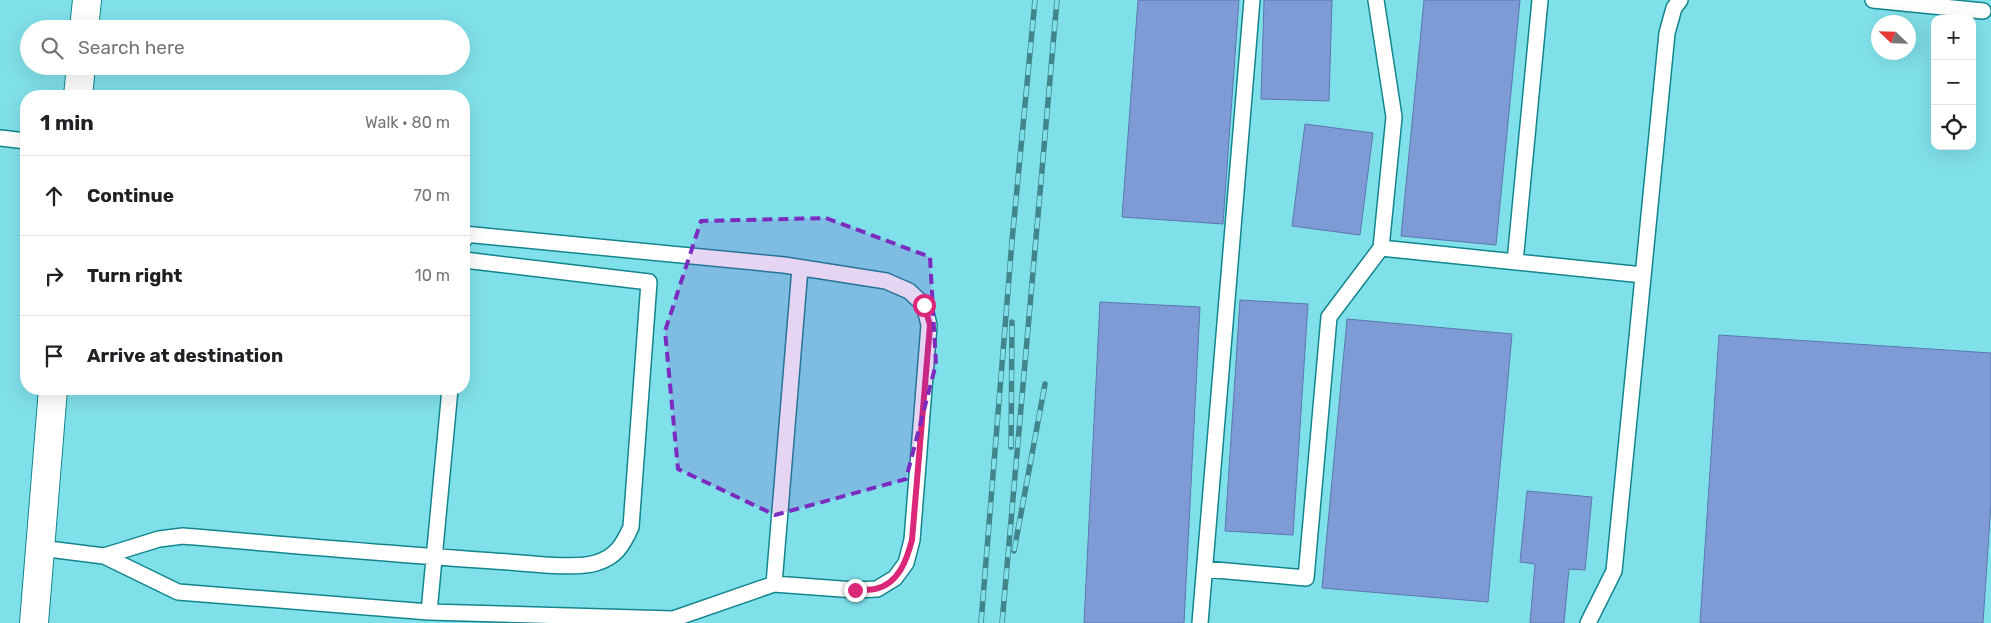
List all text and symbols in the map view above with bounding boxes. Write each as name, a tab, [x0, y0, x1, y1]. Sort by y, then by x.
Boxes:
north arrow	[1871, 15, 1916, 60]
map controls	[1931, 15, 1976, 150]
button: +	[1931, 15, 1976, 60]
search box	[20, 20, 470, 75]
icon: search	[38, 34, 66, 62]
text: Search here	[78, 36, 185, 59]
button: −	[1931, 60, 1976, 105]
button: locate	[1931, 105, 1976, 150]
text: 1 min	[40, 110, 94, 135]
text: Walk · 80 m	[365, 113, 450, 132]
icon: ahead	[40, 182, 68, 210]
text: Continue	[87, 184, 174, 207]
text: 70 m	[413, 186, 450, 205]
icon: right	[40, 262, 68, 290]
text: Turn right	[87, 264, 182, 287]
text: 10 m	[415, 266, 450, 285]
route start	[913, 294, 936, 317]
icon: arrive	[40, 342, 68, 370]
text: Arrive at destination	[87, 344, 283, 367]
route end	[844, 579, 867, 602]

